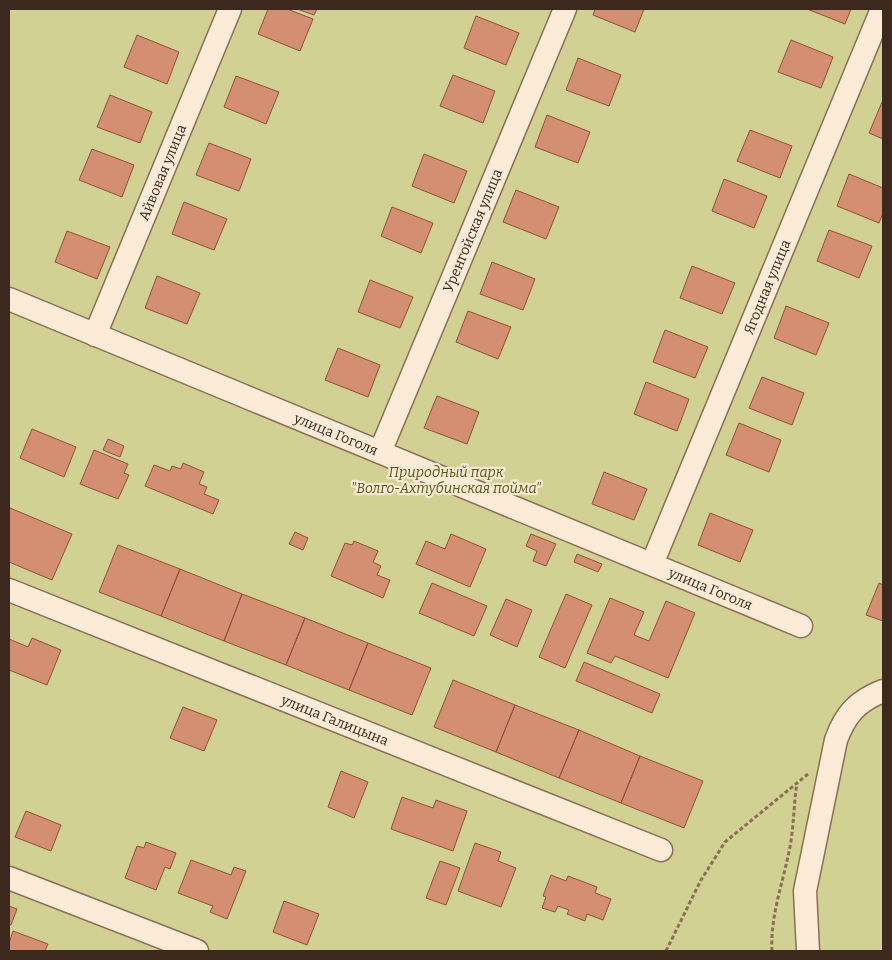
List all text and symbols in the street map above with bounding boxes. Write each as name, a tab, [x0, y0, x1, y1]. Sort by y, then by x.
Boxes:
street label: Айвовая улица	[135, 122, 190, 223]
street label: Уренгойская улица	[440, 166, 506, 295]
street label: Ягодная улица	[740, 237, 795, 337]
street label: улица Гоголя	[291, 409, 381, 460]
park label: Природный парк "Волго-Ахтубинская пойма"	[351, 464, 542, 497]
street label: улица Гоголя	[665, 564, 755, 614]
street label: улица Галицына	[278, 691, 391, 750]

